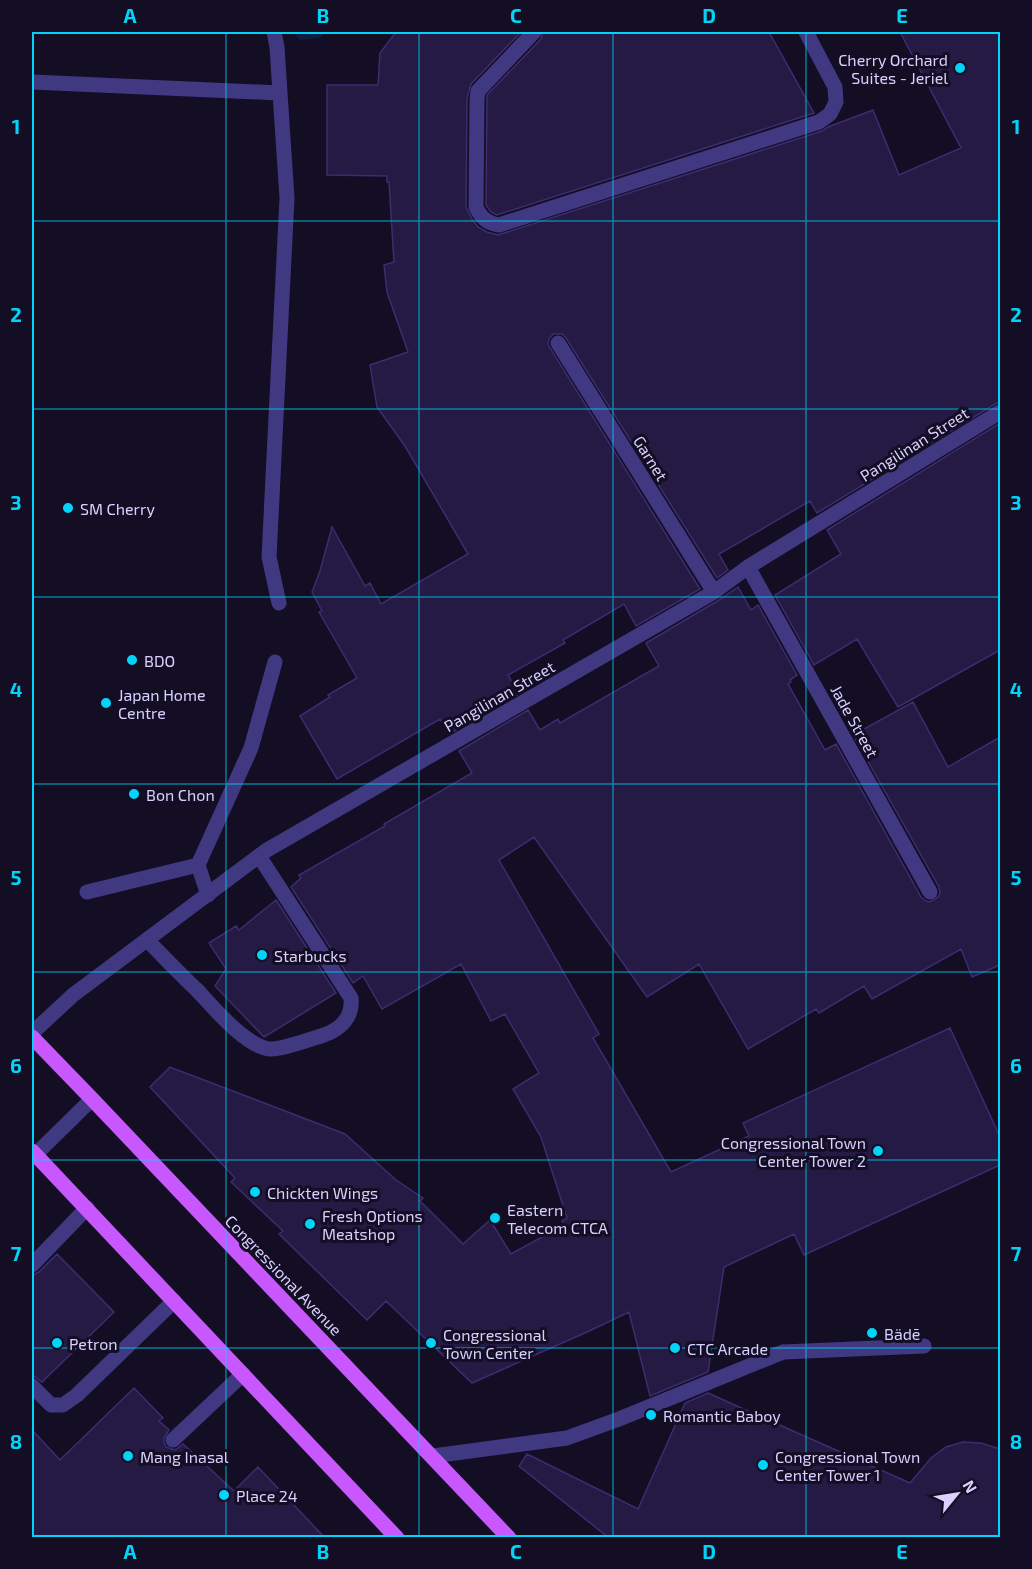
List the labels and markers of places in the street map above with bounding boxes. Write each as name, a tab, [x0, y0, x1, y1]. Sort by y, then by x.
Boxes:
place label: Cherry Orchard Suites - Jeriel	[838, 50, 948, 87]
marker: Cherry Orchard Suites - Jeriel	[953, 61, 967, 75]
place label: SM Cherry	[80, 499, 155, 518]
marker: SM Cherry	[61, 501, 75, 515]
place label: BDO	[144, 651, 175, 670]
marker: BDO	[125, 653, 139, 667]
place label: Japan Home Centre	[118, 685, 206, 722]
marker: Japan Home Centre	[99, 696, 113, 710]
place label: Bon Chon	[146, 785, 215, 804]
marker: Bon Chon	[127, 787, 141, 801]
place label: Starbucks	[274, 946, 347, 965]
marker: Starbucks	[255, 948, 269, 962]
place label: Congressional Town Center Tower 2	[721, 1133, 866, 1170]
marker: Congressional Town Center Tower 2	[871, 1144, 885, 1158]
place label: Chickten Wings	[267, 1183, 378, 1202]
marker: Chickten Wings	[248, 1185, 262, 1199]
place label: Eastern Telecom CTCA	[507, 1200, 608, 1237]
place label: Fresh Options Meatshop	[322, 1206, 423, 1243]
marker: Eastern Telecom CTCA	[488, 1211, 502, 1225]
marker: Fresh Options Meatshop	[303, 1217, 317, 1231]
place label: Bädē	[884, 1324, 920, 1343]
place label: Congressional Town Center	[443, 1325, 547, 1362]
marker: Bädē	[865, 1326, 879, 1340]
place label: Petron	[69, 1334, 118, 1353]
marker: Petron	[50, 1336, 64, 1350]
marker: Congressional Town Center	[424, 1336, 438, 1350]
place label: CTC Arcade	[687, 1339, 768, 1358]
marker: CTC Arcade	[668, 1341, 682, 1355]
place label: Romantic Baboy	[663, 1406, 781, 1425]
marker: Romantic Baboy	[644, 1408, 658, 1422]
place label: Mang Inasal	[140, 1447, 229, 1466]
place label: Congressional Town Center Tower 1	[775, 1447, 920, 1484]
marker: Mang Inasal	[121, 1449, 135, 1463]
marker: Congressional Town Center Tower 1	[756, 1458, 770, 1472]
place label: Place 24	[236, 1486, 298, 1505]
marker: Place 24	[217, 1488, 231, 1502]

